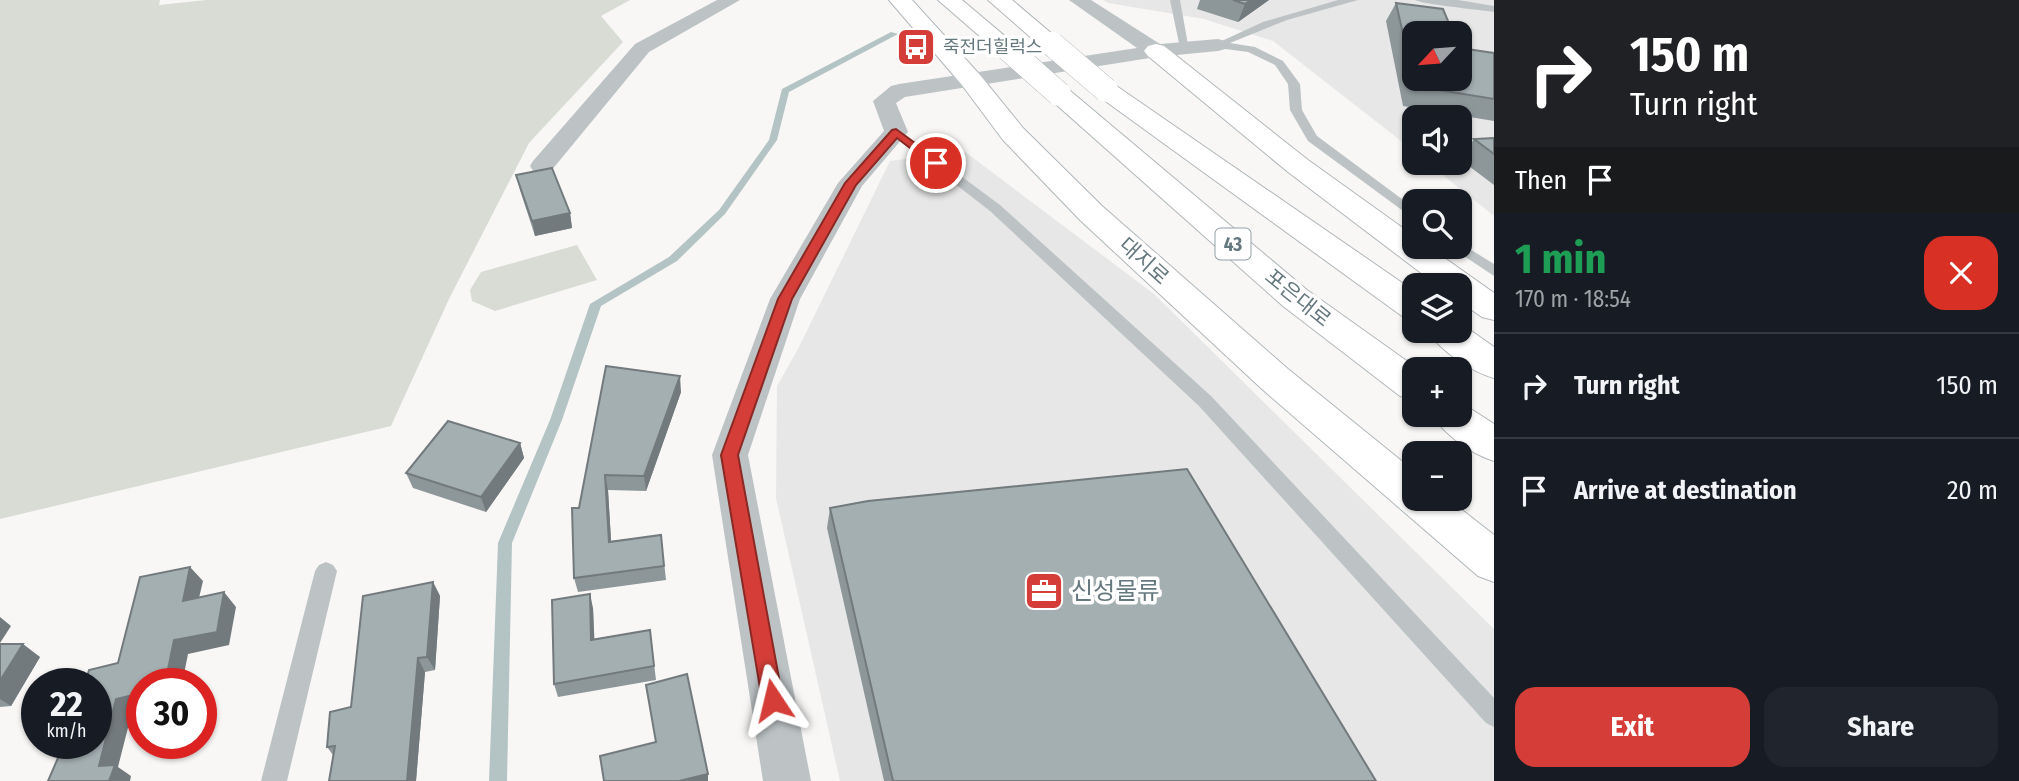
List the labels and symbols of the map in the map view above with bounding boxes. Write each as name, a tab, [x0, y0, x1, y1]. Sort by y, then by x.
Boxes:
north arrow	[1402, 21, 1472, 91]
bus stop icon: 죽전더힐럭스	[895, 26, 937, 68]
place label: 죽전더힐럭스	[943, 36, 1042, 58]
pin	[906, 133, 966, 193]
road number: 43	[1216, 228, 1250, 260]
street label: 대지로	[1114, 232, 1174, 290]
street label: 포은대로	[1260, 264, 1336, 332]
office icon: 신성물류	[1023, 570, 1065, 612]
place label: 신성물류	[1071, 577, 1159, 605]
position arrow	[736, 663, 810, 737]
speed limit sign: 30	[126, 668, 217, 759]

